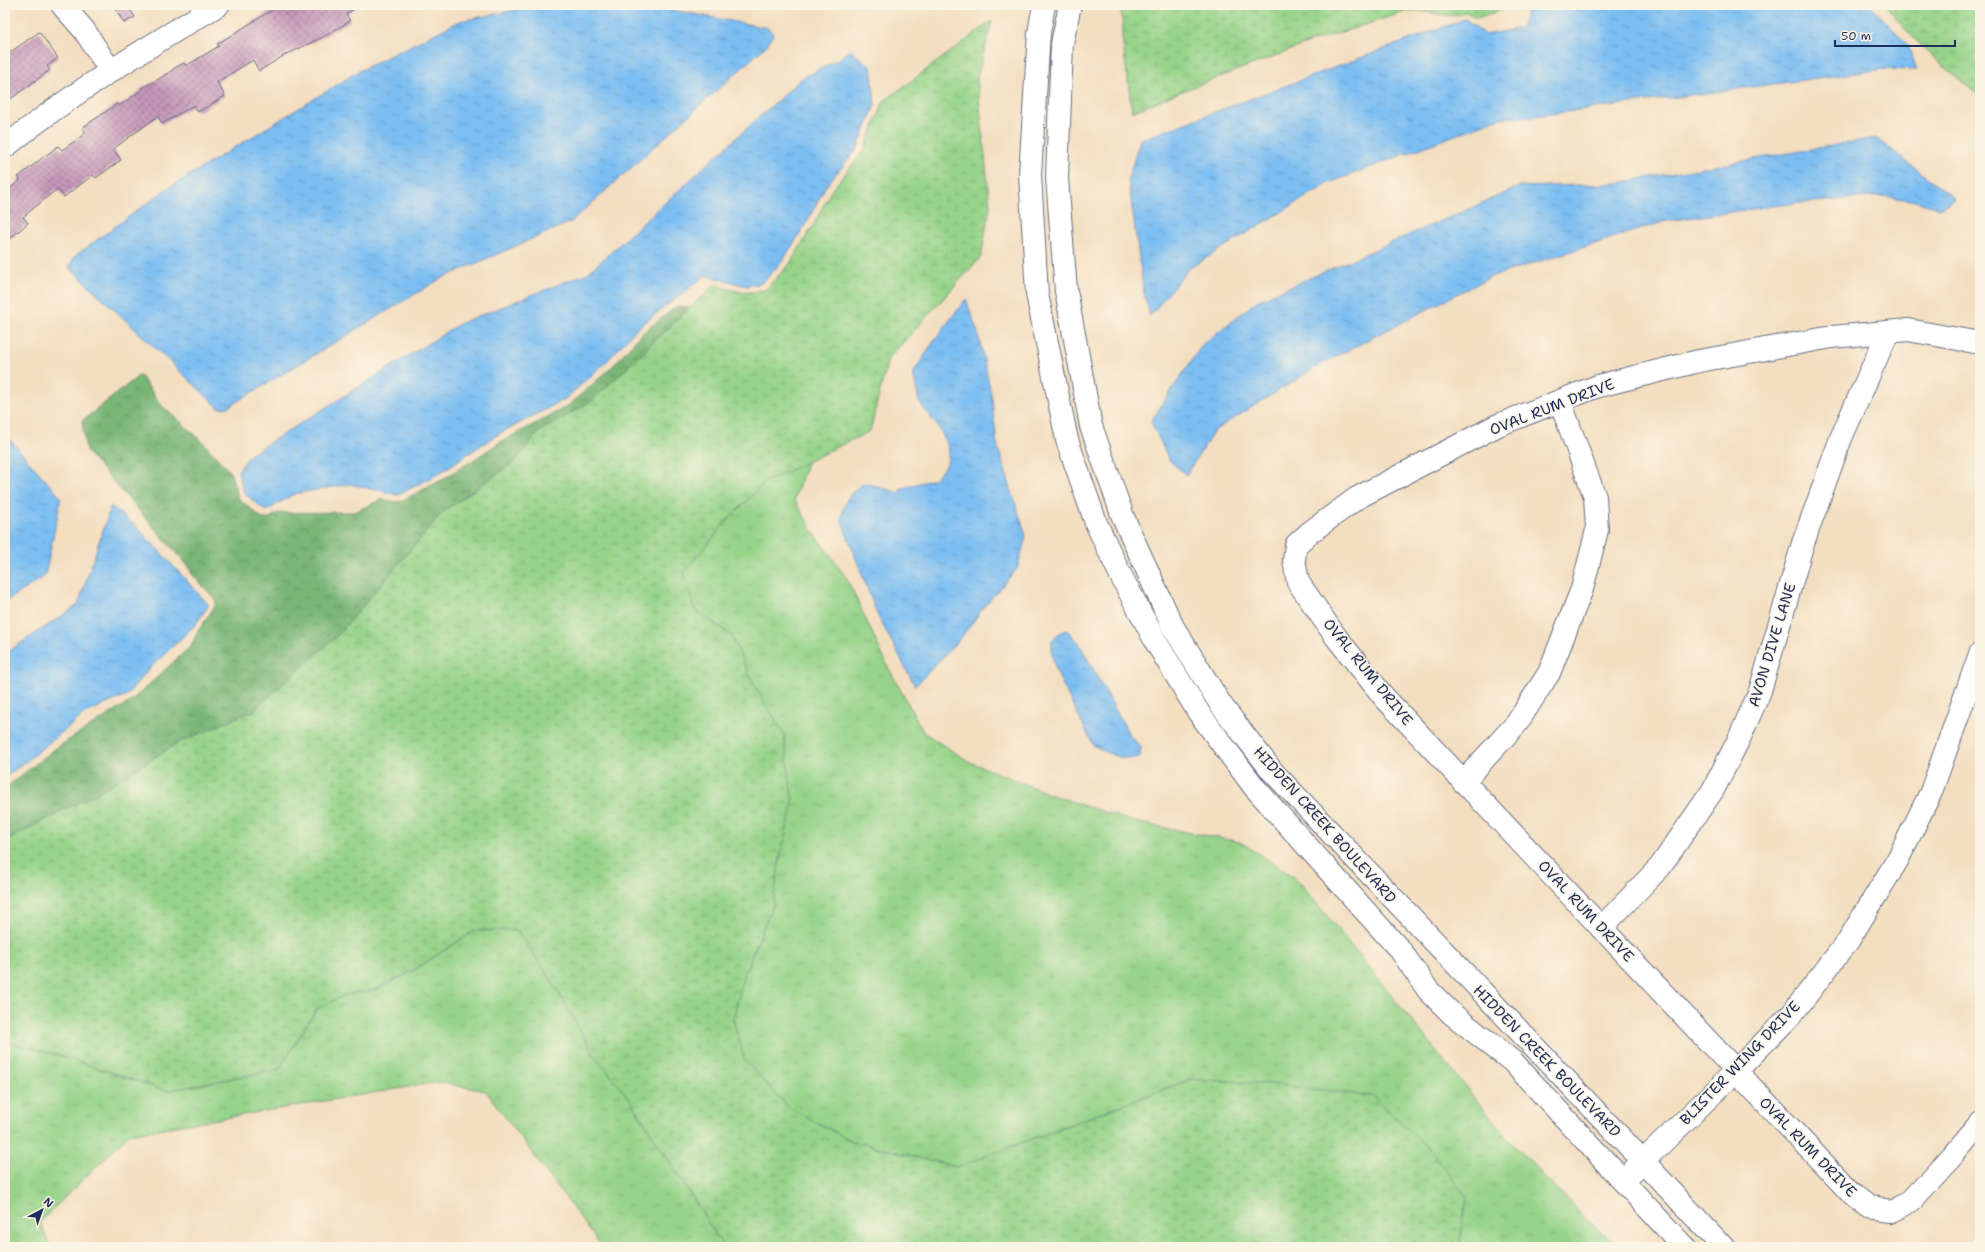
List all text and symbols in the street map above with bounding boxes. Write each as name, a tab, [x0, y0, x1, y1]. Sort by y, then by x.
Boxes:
scale bar	[1835, 22, 1955, 48]
text: 50 m	[1841, 28, 1871, 44]
street label: OVAL RUM DRIVE	[1487, 374, 1617, 440]
street label: AVON DIVE LANE	[1744, 580, 1800, 710]
street label: OVAL RUM DRIVE	[1319, 614, 1417, 730]
street label: HIDDEN CREEK BOULEVARD	[1249, 742, 1401, 908]
street label: OVAL RUM DRIVE	[1534, 856, 1638, 966]
street label: HIDDEN CREEK BOULEVARD	[1469, 980, 1625, 1142]
street label: BLISTER WING DRIVE	[1675, 997, 1805, 1129]
street label: OVAL RUM DRIVE	[1755, 1092, 1861, 1202]
north arrow	[22, 1190, 62, 1230]
text: N	[40, 1194, 57, 1212]

